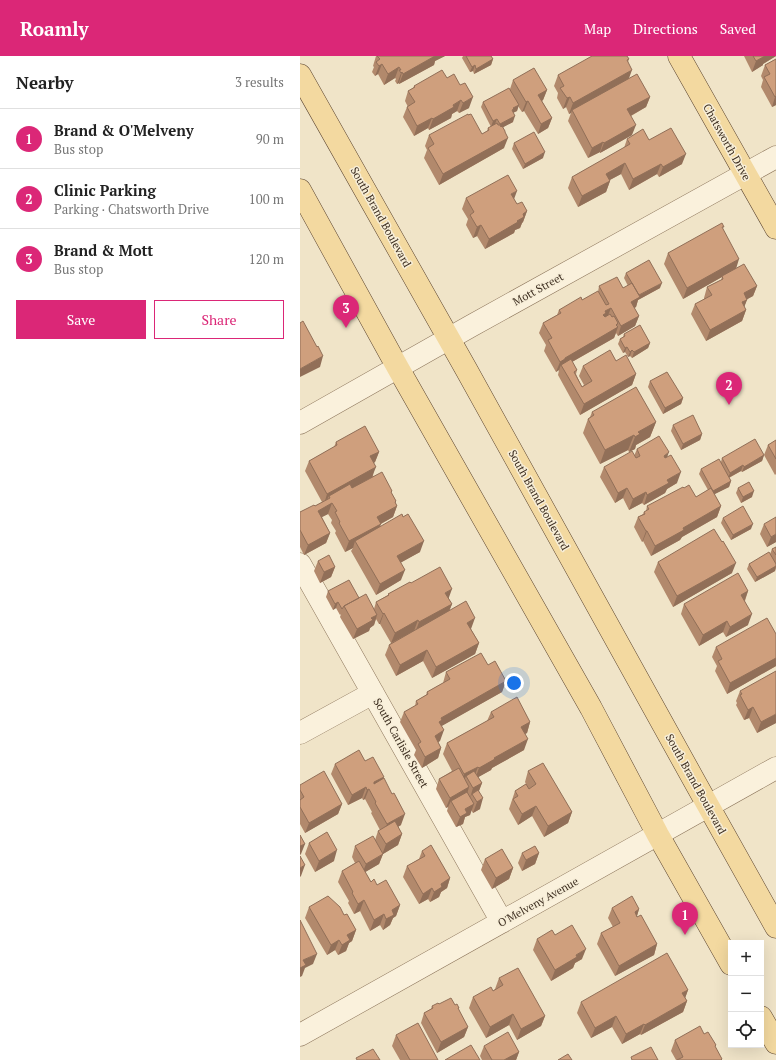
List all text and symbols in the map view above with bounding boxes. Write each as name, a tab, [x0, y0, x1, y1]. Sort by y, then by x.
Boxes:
text: Roamly	[20, 16, 89, 41]
text: Map	[584, 19, 611, 38]
text: Directions	[633, 19, 698, 38]
text: Saved	[720, 19, 756, 38]
text: Nearby	[16, 71, 74, 94]
text: 3 results	[235, 73, 284, 91]
street label: Chatsworth Drive	[700, 101, 754, 183]
text: Brand & O'Melveny	[54, 120, 194, 140]
text: 1	[25, 130, 33, 148]
text: 90 m	[256, 130, 284, 148]
text: Bus stop	[54, 140, 103, 158]
street label: South Brand Boulevard	[348, 164, 414, 270]
text: Clinic Parking	[54, 180, 156, 200]
text: 2	[25, 190, 33, 208]
text: 100 m	[249, 190, 284, 208]
text: Parking · Chatsworth Drive	[54, 200, 209, 218]
text: Brand & Mott	[54, 240, 153, 260]
text: 3	[25, 250, 33, 268]
text: 120 m	[249, 250, 284, 268]
text: Bus stop	[54, 260, 103, 278]
street label: Mott Street	[510, 269, 566, 309]
pin: 3	[333, 295, 359, 328]
button: Save	[16, 300, 146, 339]
button: Share	[154, 300, 284, 339]
pin: 2	[716, 372, 742, 405]
street label: South Brand Boulevard	[506, 447, 572, 553]
your location	[504, 673, 524, 693]
street label: South Carlisle Street	[370, 696, 432, 790]
street label: South Brand Boulevard	[663, 731, 729, 837]
street label: O'Melveny Avenue	[495, 874, 581, 930]
pin: 1	[672, 902, 698, 935]
map controls	[728, 940, 764, 1048]
button: +	[728, 940, 764, 976]
button: −	[728, 976, 764, 1012]
button: locate	[728, 1012, 764, 1048]

